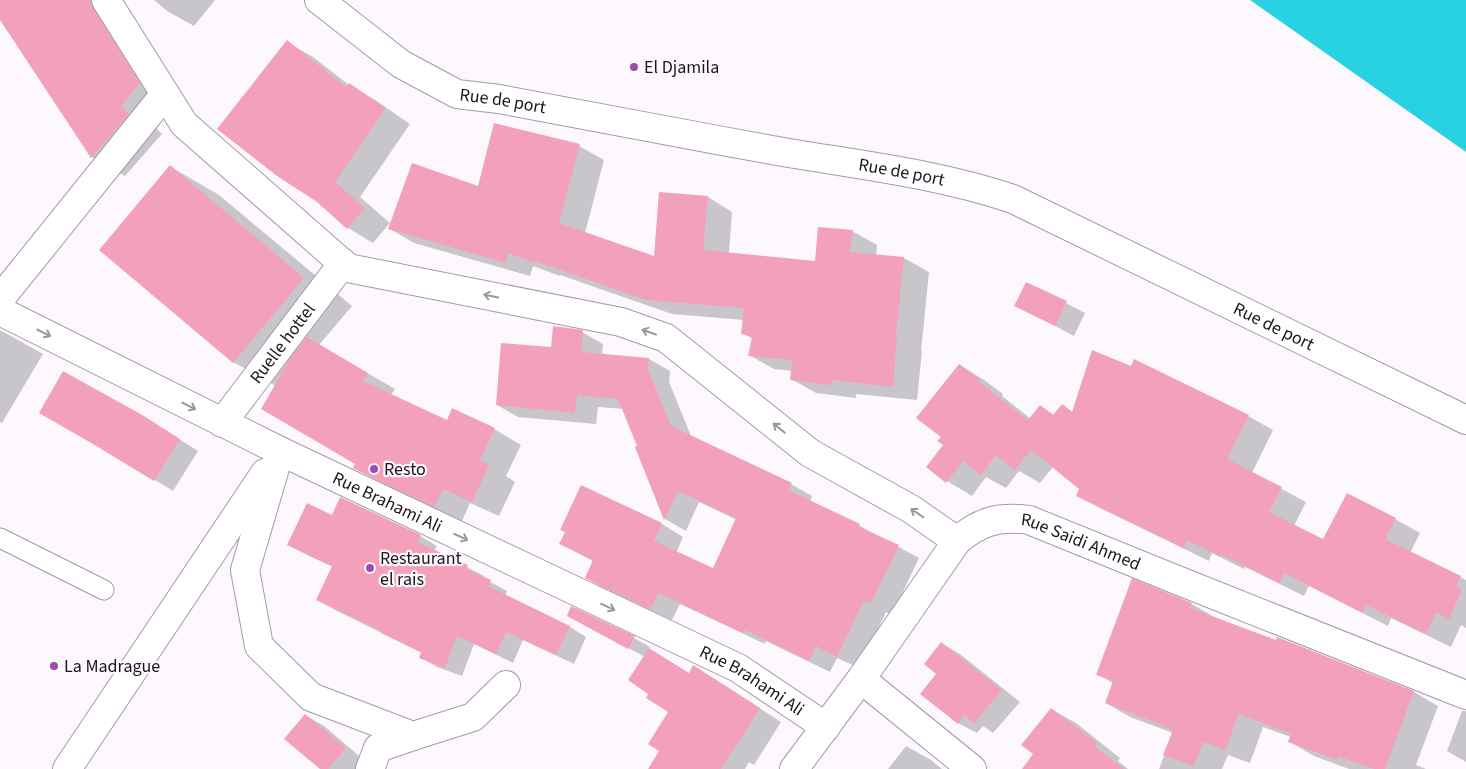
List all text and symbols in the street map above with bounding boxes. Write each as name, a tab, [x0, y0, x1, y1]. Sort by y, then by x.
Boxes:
place label: El Djamila	[644, 55, 719, 80]
marker: El Djamila	[628, 61, 640, 73]
street label: Rue de port	[458, 82, 548, 120]
street label: Rue de port	[857, 152, 947, 193]
one-way arrow	[483, 291, 499, 300]
street label: Rue de port	[1229, 296, 1318, 357]
street label: Ruelle hottel	[244, 298, 321, 389]
one-way arrow	[642, 327, 657, 336]
one-way arrow	[36, 328, 51, 338]
one-way arrow	[181, 402, 196, 411]
one-way arrow	[773, 423, 786, 434]
place label: Resto	[384, 457, 426, 482]
marker: Resto	[368, 463, 380, 475]
street label: Rue Brahami Ali	[328, 466, 446, 539]
street label: Rue Saidi Ahmed	[1020, 507, 1144, 577]
one-way arrow	[910, 508, 924, 518]
one-way arrow	[453, 533, 468, 542]
place label: Restaurant el rais	[380, 546, 462, 592]
marker: Restaurant el rais	[364, 562, 376, 574]
one-way arrow	[600, 602, 615, 612]
street label: Rue Brahami Ali	[695, 639, 809, 722]
place label: La Madrague	[64, 654, 160, 679]
marker: La Madrague	[48, 660, 60, 672]

